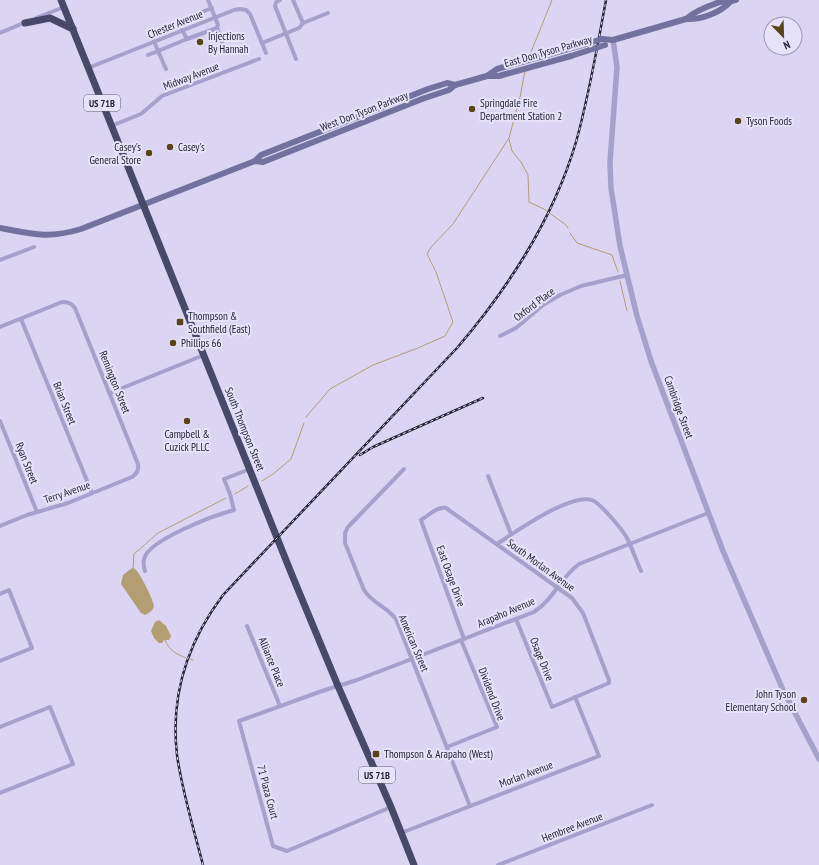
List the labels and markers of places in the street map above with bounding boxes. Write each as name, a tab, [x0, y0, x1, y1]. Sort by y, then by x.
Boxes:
place label: Injections By Hannah	[208, 29, 249, 56]
marker: Injections By Hannah	[195, 37, 205, 47]
place label: Springdale Fire Department Station 2	[480, 96, 562, 123]
marker: Springdale Fire Department Station 2	[467, 104, 477, 114]
place label: Tyson Foods	[746, 114, 792, 128]
marker: Tyson Foods	[733, 116, 743, 126]
place label: Casey's General Store	[89, 140, 141, 167]
place label: Casey's	[178, 140, 205, 154]
marker: Casey's	[165, 142, 175, 152]
marker: Casey's General Store	[144, 148, 154, 158]
place label: Thompson & Southfield (East)	[188, 309, 251, 336]
marker: Thompson & Southfield (East)	[175, 317, 185, 327]
place label: Phillips 66	[181, 336, 221, 350]
marker: Phillips 66	[168, 338, 178, 348]
marker: Campbell & Cuzick PLLC	[182, 416, 192, 426]
place label: Campbell & Cuzick PLLC	[164, 427, 210, 454]
place label: John Tyson Elementary School	[726, 687, 796, 714]
marker: John Tyson Elementary School	[799, 695, 809, 705]
place label: Thompson & Arapaho (West)	[384, 747, 493, 761]
marker: Thompson & Arapaho (West)	[371, 749, 381, 759]

